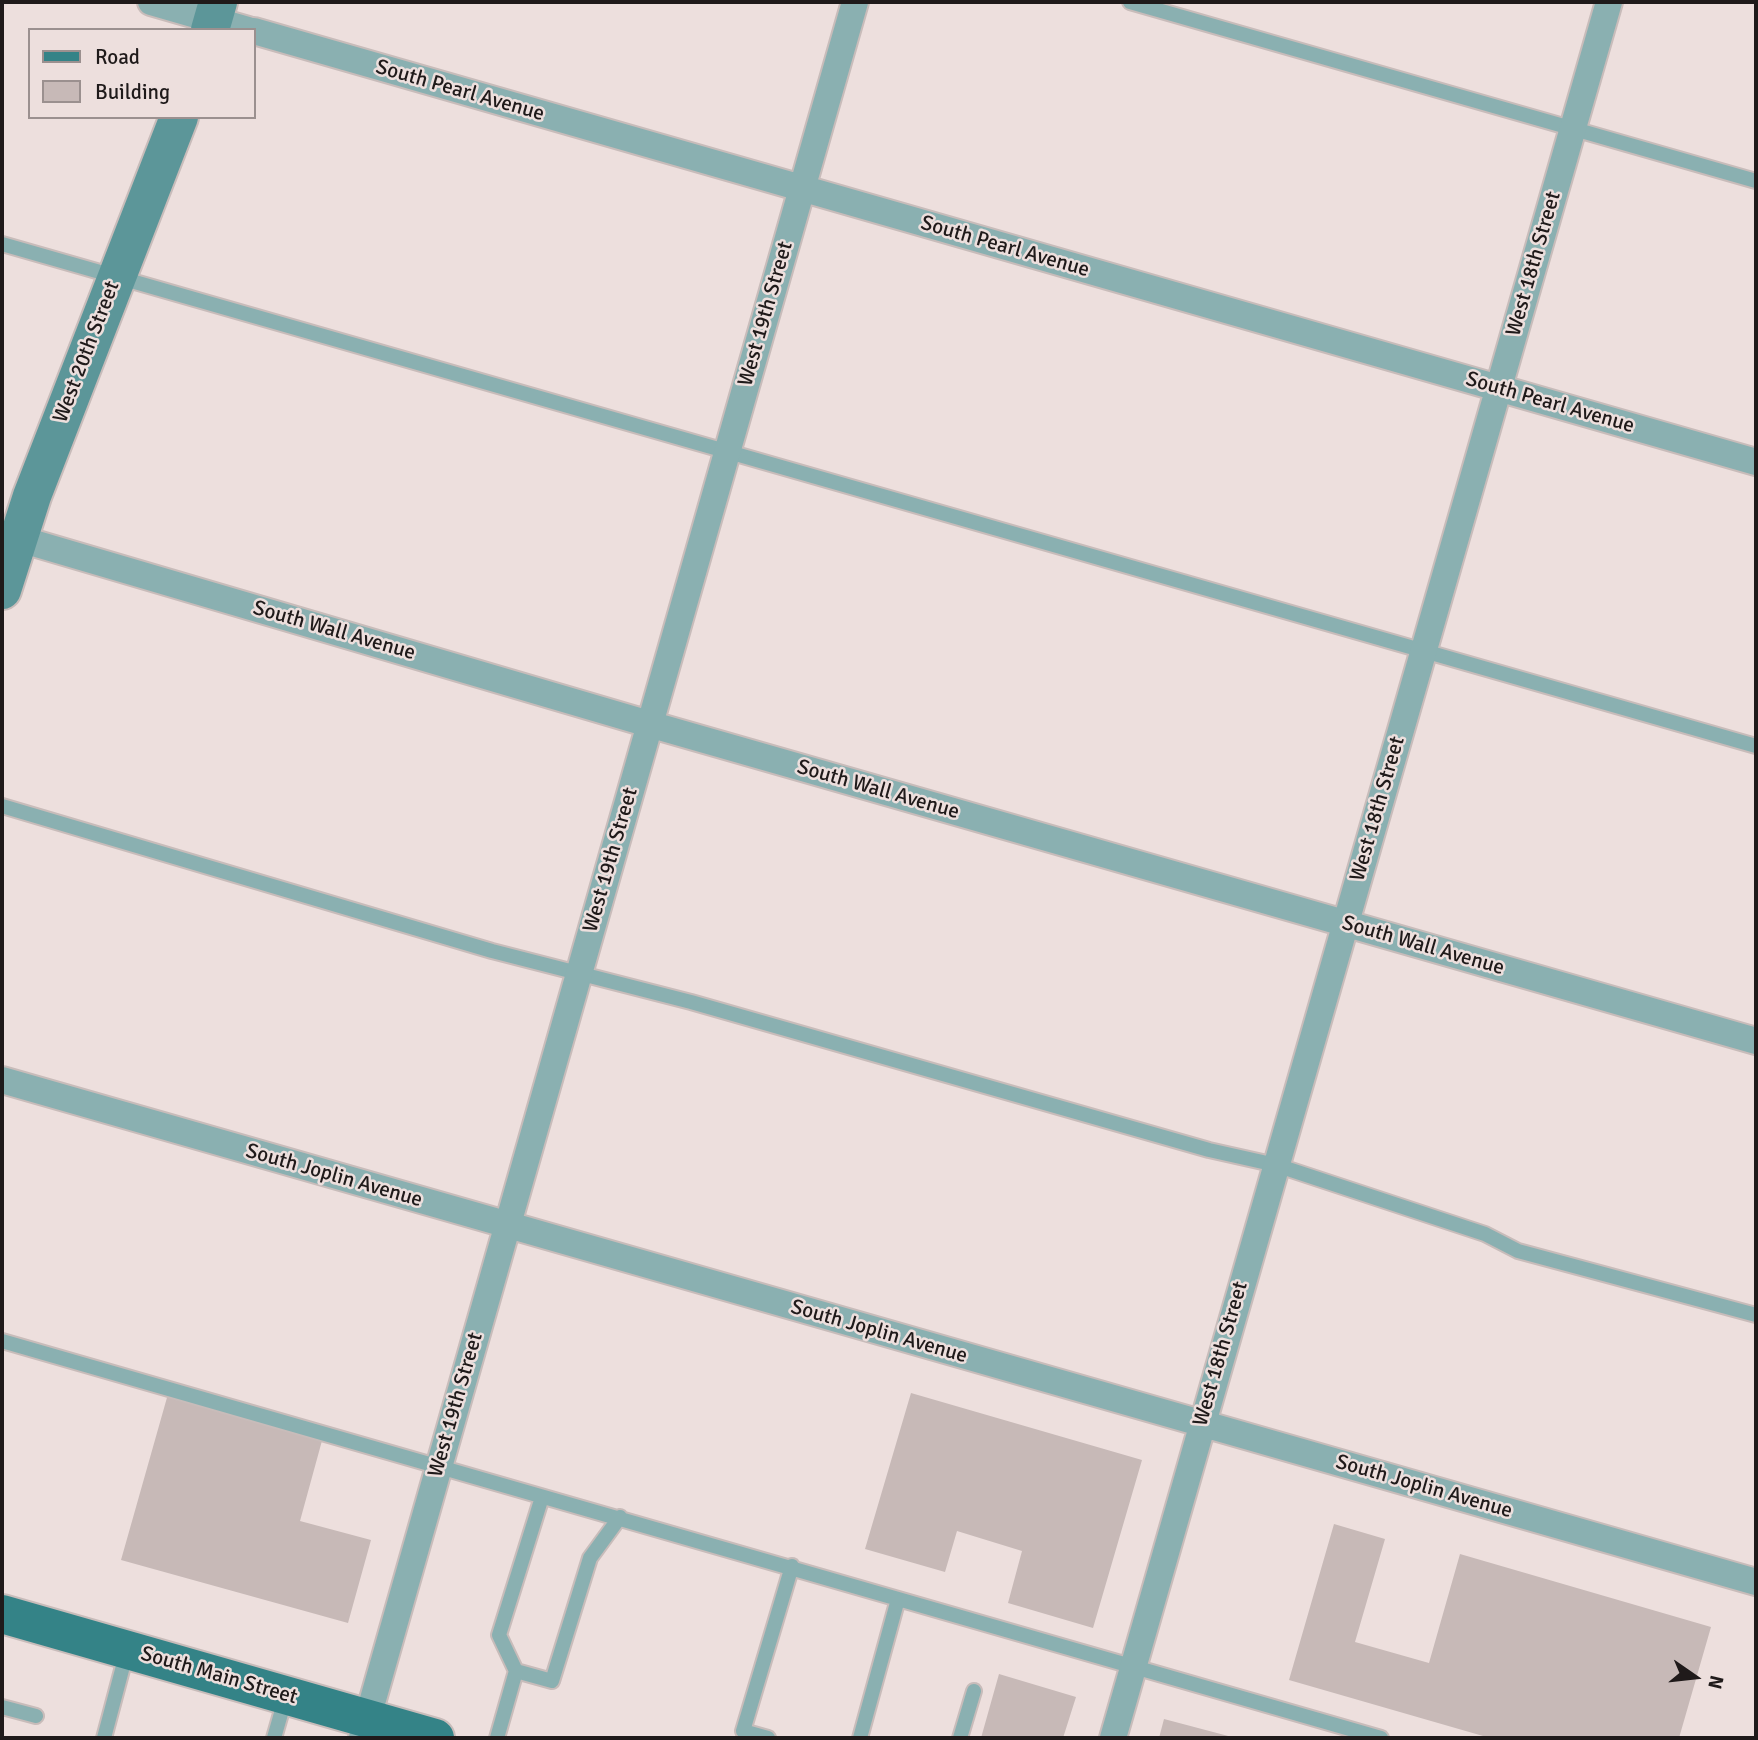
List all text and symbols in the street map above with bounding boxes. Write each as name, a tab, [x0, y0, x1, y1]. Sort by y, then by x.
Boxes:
legend	[28, 28, 256, 119]
text: Road	[95, 44, 140, 70]
street label: South Pearl Avenue	[373, 55, 547, 127]
text: Building	[95, 79, 170, 105]
street label: West 18th Street	[1501, 189, 1567, 339]
street label: South Pearl Avenue	[918, 211, 1092, 283]
street label: West 19th Street	[733, 239, 799, 389]
street label: West 20th Street	[48, 278, 126, 426]
street label: South Pearl Avenue	[1463, 367, 1637, 439]
street label: South Wall Avenue	[250, 596, 418, 666]
street label: West 18th Street	[1345, 734, 1411, 884]
street label: South Wall Avenue	[794, 755, 962, 825]
street label: West 19th Street	[578, 785, 644, 935]
street label: South Wall Avenue	[1339, 911, 1507, 981]
street label: South Joplin Avenue	[243, 1139, 425, 1213]
street label: West 18th Street	[1188, 1279, 1254, 1429]
street label: South Joplin Avenue	[788, 1295, 970, 1369]
street label: West 19th Street	[423, 1330, 489, 1480]
street label: South Joplin Avenue	[1333, 1450, 1515, 1524]
street label: South Main Street	[138, 1642, 300, 1710]
north arrow	[1660, 1642, 1730, 1712]
text: N	[1702, 1673, 1729, 1691]

